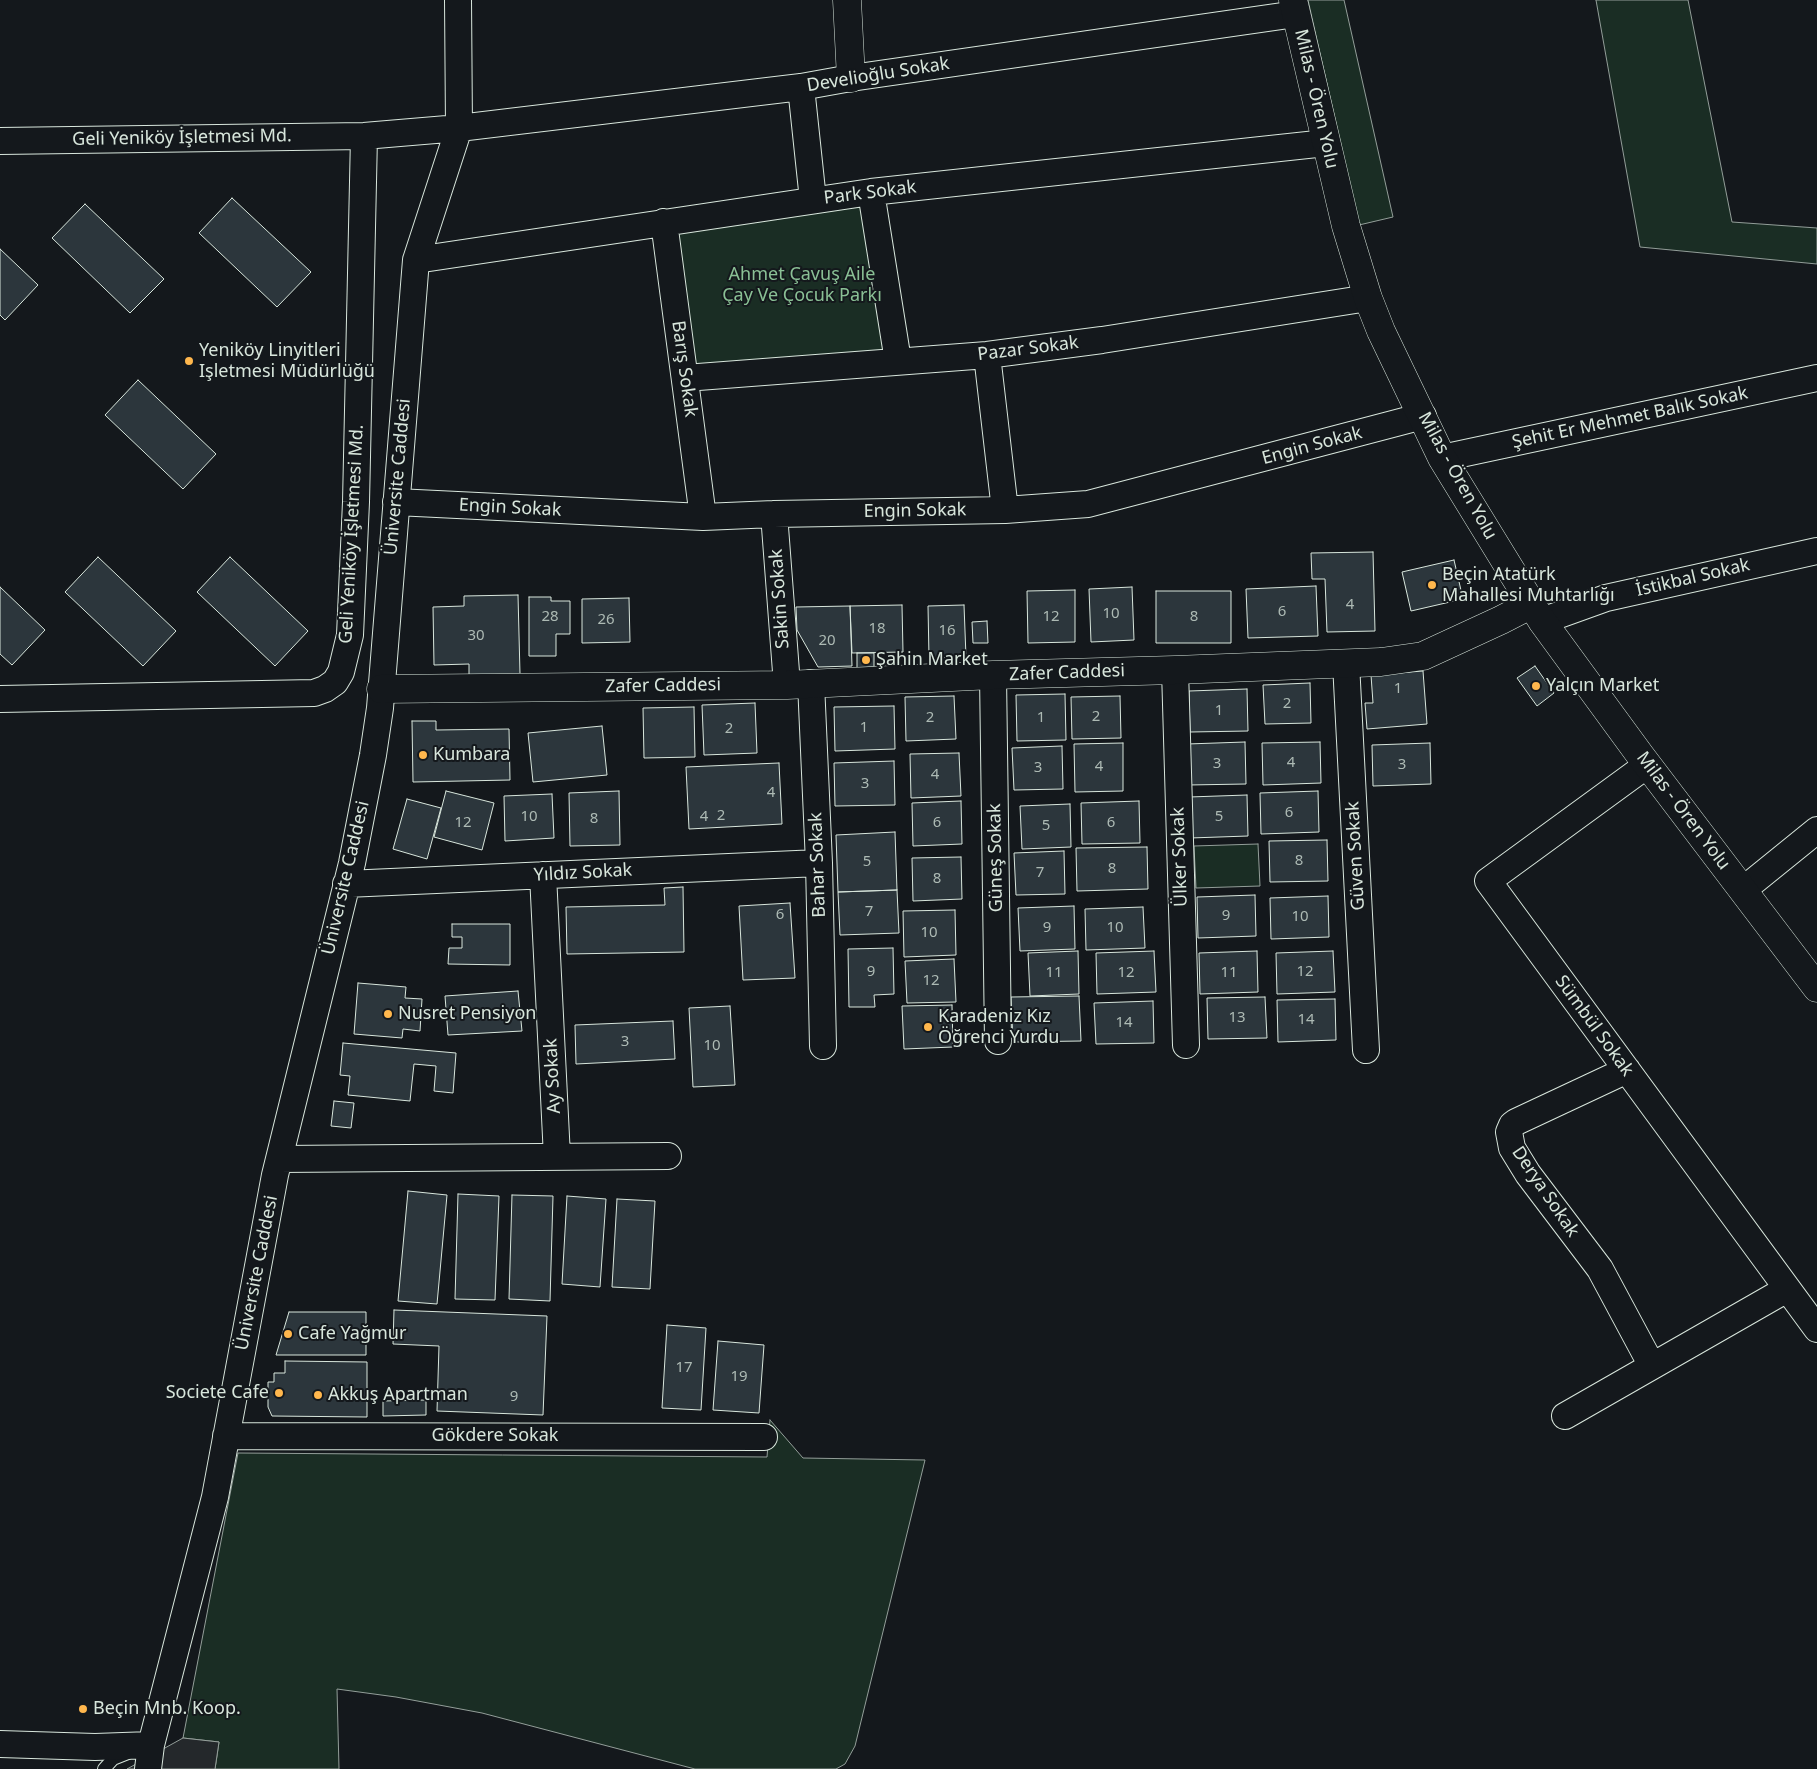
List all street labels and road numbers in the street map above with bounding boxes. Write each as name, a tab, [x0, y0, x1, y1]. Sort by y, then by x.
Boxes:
street label: Milas - Ören Yolu	[1289, 27, 1343, 171]
street label: Develioğlu Sokak	[805, 53, 951, 97]
street label: Geli Yeniköy İşletmesi Md.	[72, 125, 292, 151]
street label: Park Sokak	[823, 177, 917, 209]
street label: Barış Sokak	[667, 319, 701, 419]
street label: Pazar Sokak	[976, 332, 1080, 366]
street label: Şehit Er Mehmet Balık Sokak	[1510, 382, 1750, 454]
street label: Üniversite Caddesi	[380, 398, 416, 556]
street label: Milas - Ören Yolu	[1413, 408, 1501, 544]
street label: Engin Sokak	[1260, 422, 1364, 470]
street label: Geli Yeniköy İşletmesi Md.	[335, 424, 369, 644]
street label: Engin Sokak	[458, 495, 562, 521]
street label: Engin Sokak	[863, 499, 967, 523]
street label: Sakin Sokak	[766, 548, 794, 650]
street label: İstikbal Sokak	[1634, 554, 1752, 602]
street label: Zafer Caddesi	[1009, 660, 1125, 686]
street label: Zafer Caddesi	[605, 674, 721, 698]
street label: Milas - Ören Yolu	[1631, 748, 1735, 874]
street label: Üniversite Caddesi	[318, 799, 374, 957]
street label: Güven Sokak	[1342, 801, 1370, 911]
street label: Güneş Sokak	[984, 803, 1008, 913]
street label: Ülker Sokak	[1167, 807, 1193, 907]
street label: Bahar Sokak	[805, 812, 831, 918]
street label: Yıldız Sokak	[533, 860, 633, 886]
street label: Sümbül Sokak	[1550, 971, 1638, 1081]
street label: Ay Sokak	[540, 1038, 566, 1114]
street label: Derya Sokak	[1507, 1143, 1583, 1241]
street label: Üniversite Caddesi	[231, 1194, 283, 1352]
street label: Gökdere Sokak	[432, 1425, 558, 1447]

